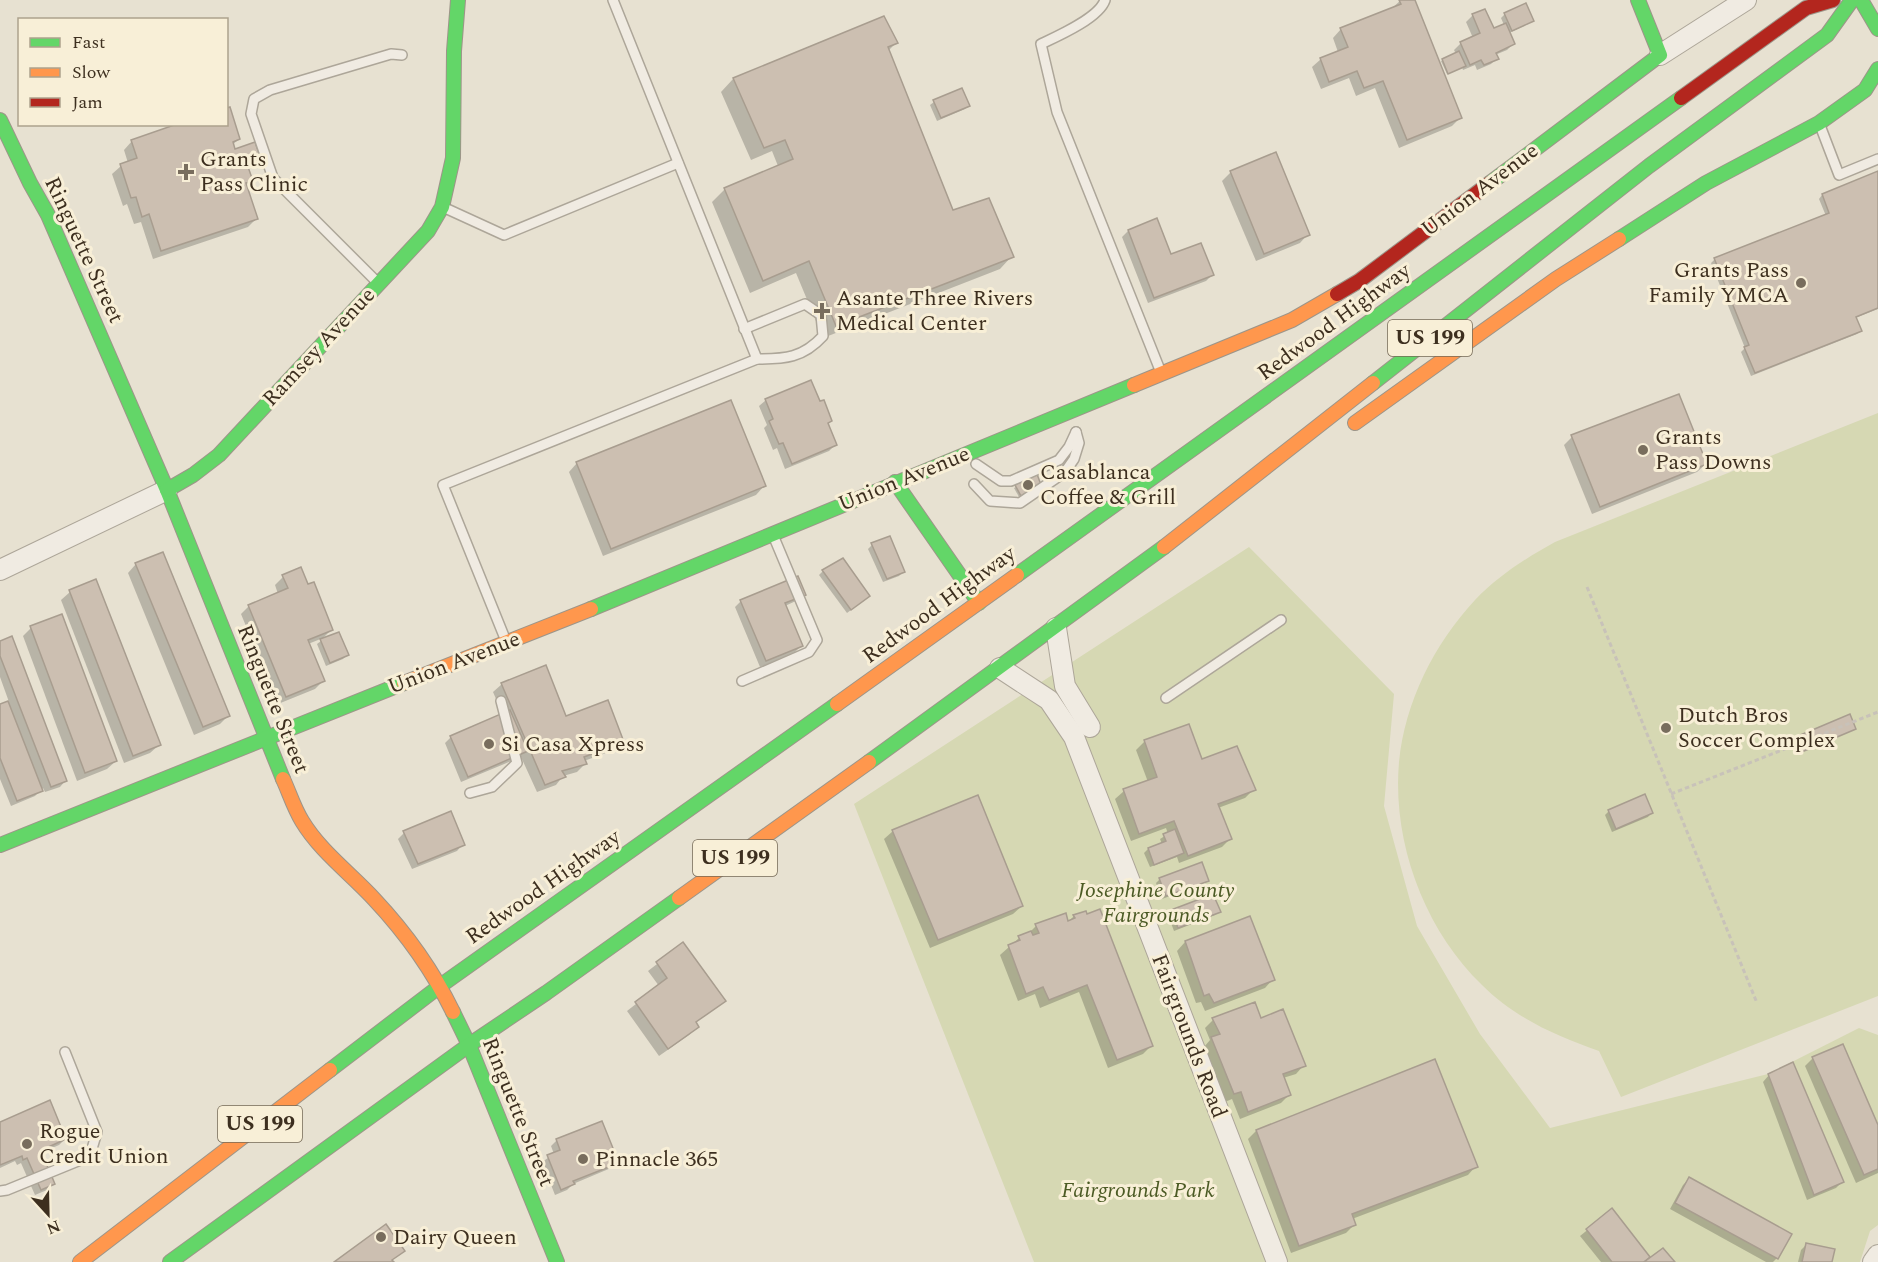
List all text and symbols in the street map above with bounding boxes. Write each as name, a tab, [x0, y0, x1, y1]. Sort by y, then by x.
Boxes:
legend	[18, 18, 228, 126]
text: Fast	[72, 29, 105, 56]
text: Slow	[72, 59, 111, 86]
text: Jam	[72, 89, 103, 116]
street label: Union Avenue	[1414, 135, 1546, 245]
place label: Grants Pass Clinic	[200, 143, 308, 201]
marker: Grants Pass Clinic	[177, 163, 195, 181]
street label: Ringuette Street	[36, 171, 133, 329]
street label: Redwood Highway	[1250, 254, 1419, 389]
place label: Grants Pass Family YMCA	[1648, 254, 1789, 312]
marker: Grants Pass Family YMCA	[1794, 276, 1808, 290]
street label: Ramsey Avenue	[255, 280, 383, 414]
place label: Asante Three Rivers Medical Center	[836, 282, 1033, 340]
marker: Asante Three Rivers Medical Center	[813, 302, 831, 320]
road number: US 199	[1388, 320, 1472, 356]
place label: Grants Pass Downs	[1655, 421, 1771, 479]
street label: Union Avenue	[833, 438, 975, 520]
marker: Grants Pass Downs	[1636, 443, 1650, 457]
place label: Casablanca Coffee & Grill	[1040, 456, 1176, 514]
marker: Casablanca Coffee & Grill	[1021, 478, 1035, 492]
street label: Redwood Highway	[855, 537, 1024, 672]
street label: Ringuette Street	[228, 619, 318, 779]
street label: Union Avenue	[383, 623, 525, 703]
place label: Dutch Bros Soccer Complex	[1678, 699, 1835, 757]
marker: Dutch Bros Soccer Complex	[1659, 721, 1673, 735]
place label: Si Casa Xpress	[501, 728, 645, 761]
marker: Si Casa Xpress	[482, 737, 496, 751]
street label: Redwood Highway	[459, 820, 628, 953]
road number: US 199	[693, 840, 777, 876]
park label: Josephine County Fairgrounds	[1076, 874, 1235, 932]
street label: Fairgrounds Road	[1142, 949, 1236, 1123]
street label: Ringuette Street	[473, 1032, 563, 1192]
road number: US 199	[218, 1106, 302, 1142]
place label: Rogue Credit Union	[39, 1115, 168, 1173]
marker: Rogue Credit Union	[20, 1137, 34, 1151]
place label: Pinnacle 365	[595, 1143, 718, 1176]
marker: Pinnacle 365	[576, 1152, 590, 1166]
park label: Fairgrounds Park	[1061, 1174, 1215, 1207]
north arrow	[18, 1184, 78, 1244]
text: N	[43, 1213, 64, 1241]
place label: Dairy Queen	[393, 1221, 517, 1254]
marker: Dairy Queen	[374, 1230, 388, 1244]

